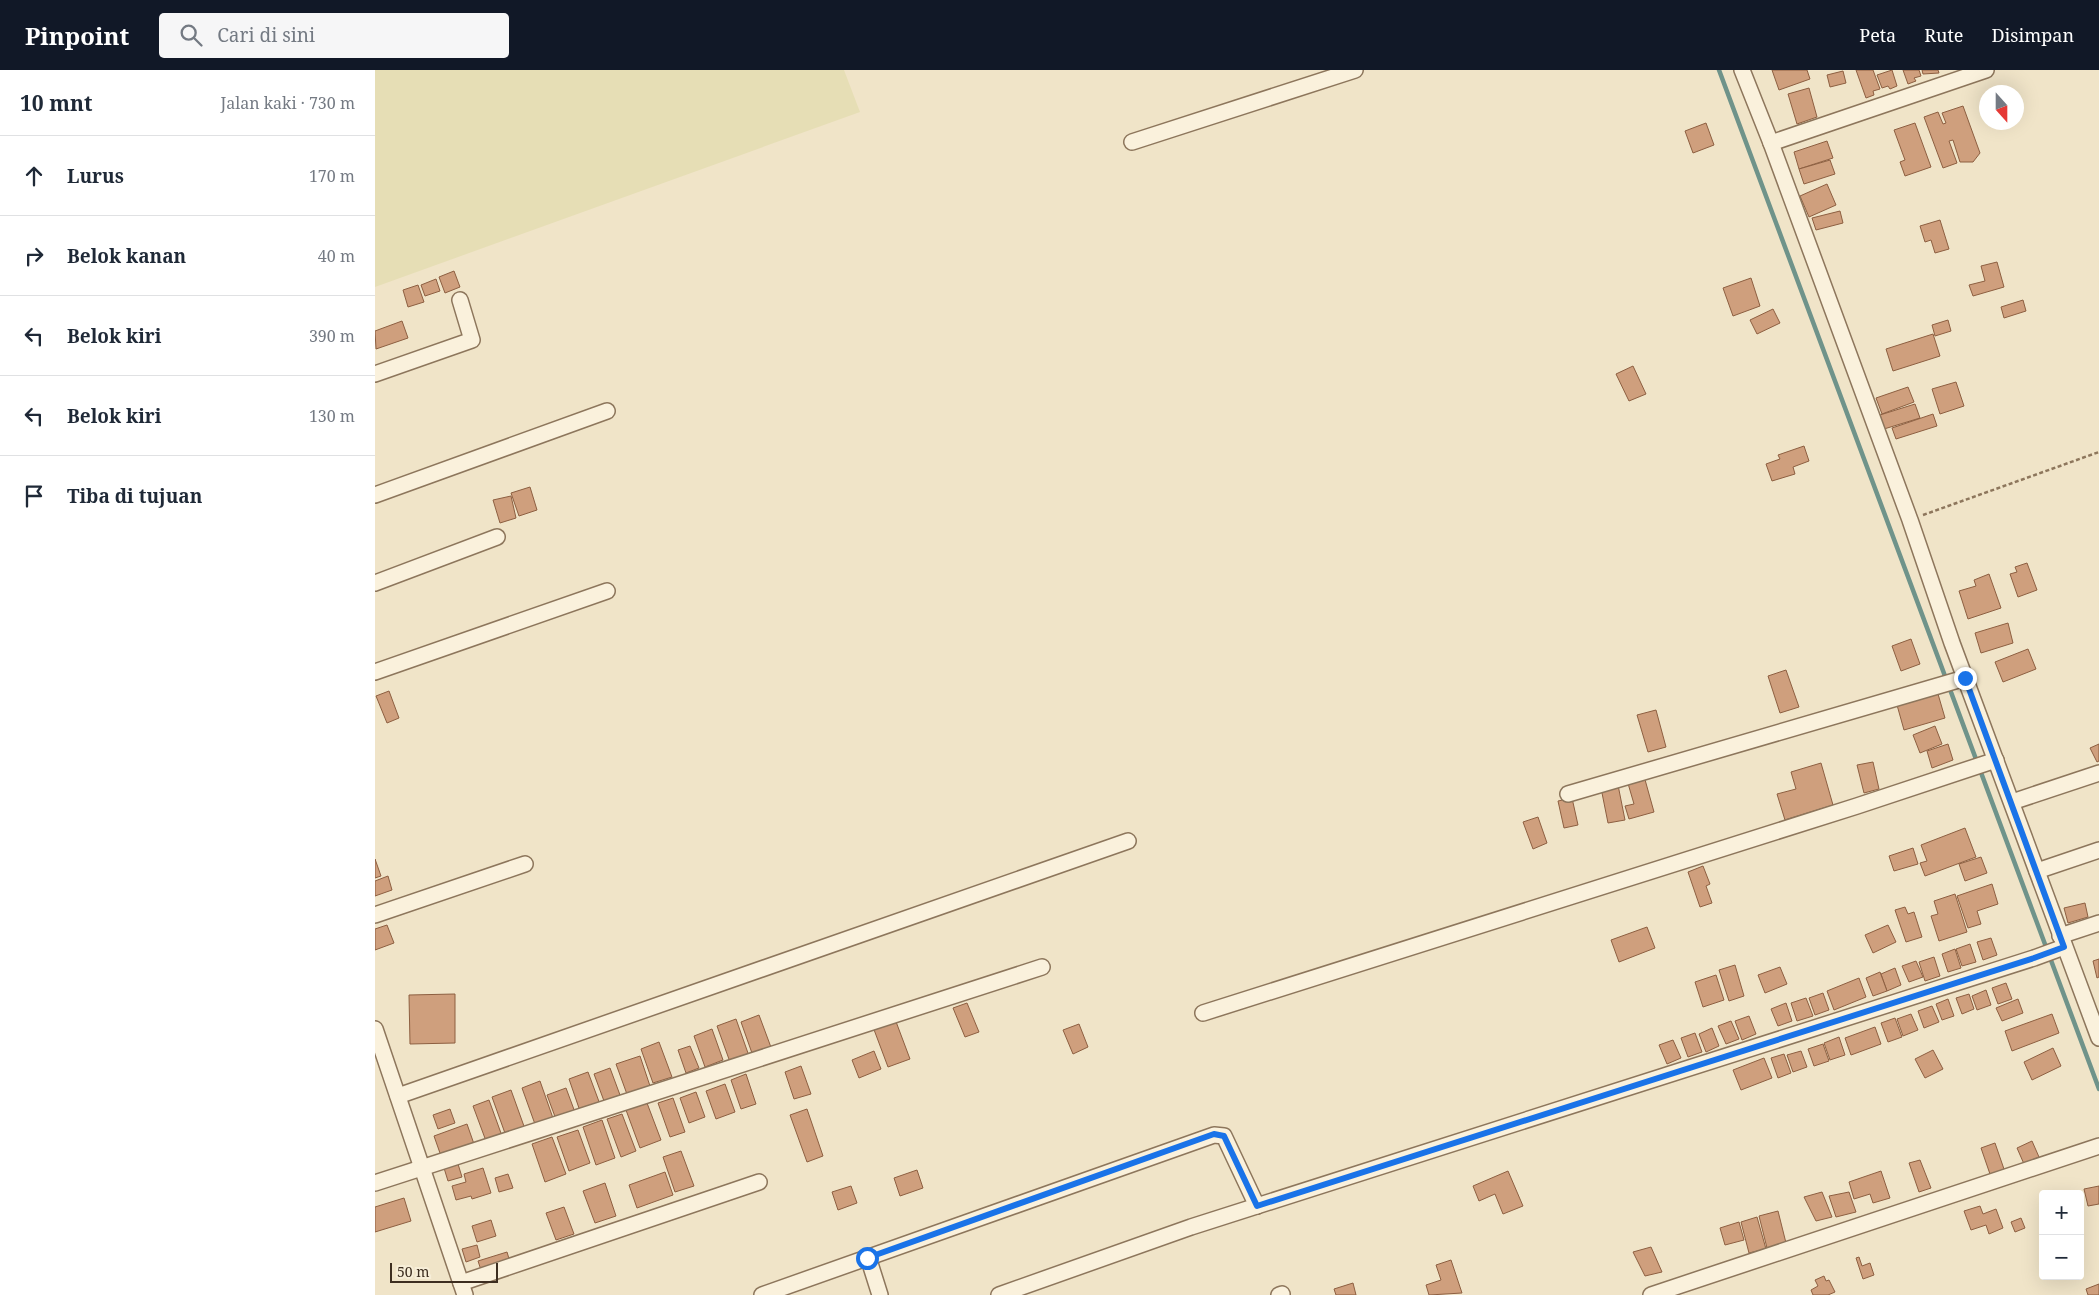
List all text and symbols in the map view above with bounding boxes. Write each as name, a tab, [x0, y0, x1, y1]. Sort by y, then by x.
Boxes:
search box	[159, 13, 509, 58]
text: Pinpoint	[25, 19, 129, 52]
icon: search	[177, 21, 205, 49]
text: Cari di sini	[217, 22, 315, 48]
text: Peta	[1859, 23, 1896, 47]
text: Rute	[1924, 23, 1963, 47]
text: Disimpan	[1991, 23, 2074, 47]
north arrow	[1979, 85, 2024, 130]
text: 10 mnt	[20, 89, 92, 117]
text: Jalan kaki · 730 m	[221, 92, 355, 114]
icon: ahead	[20, 162, 48, 190]
text: Lurus	[67, 163, 124, 189]
text: 170 m	[309, 165, 355, 187]
icon: right	[20, 242, 48, 270]
text: Belok kanan	[67, 243, 186, 269]
text: 40 m	[318, 245, 355, 267]
icon: left	[20, 322, 48, 350]
text: Belok kiri	[67, 323, 161, 349]
text: 390 m	[309, 325, 355, 347]
icon: left	[20, 402, 48, 430]
text: Belok kiri	[67, 403, 161, 429]
text: 130 m	[309, 405, 355, 427]
icon: arrive	[20, 482, 48, 510]
text: Tiba di tujuan	[67, 483, 202, 509]
route end	[1954, 667, 1977, 690]
map controls	[2039, 1190, 2084, 1280]
button: +	[2039, 1190, 2084, 1235]
button: −	[2039, 1235, 2084, 1280]
route start	[856, 1247, 879, 1270]
scale bar	[390, 1260, 497, 1283]
text: 50 m	[397, 1262, 430, 1281]

